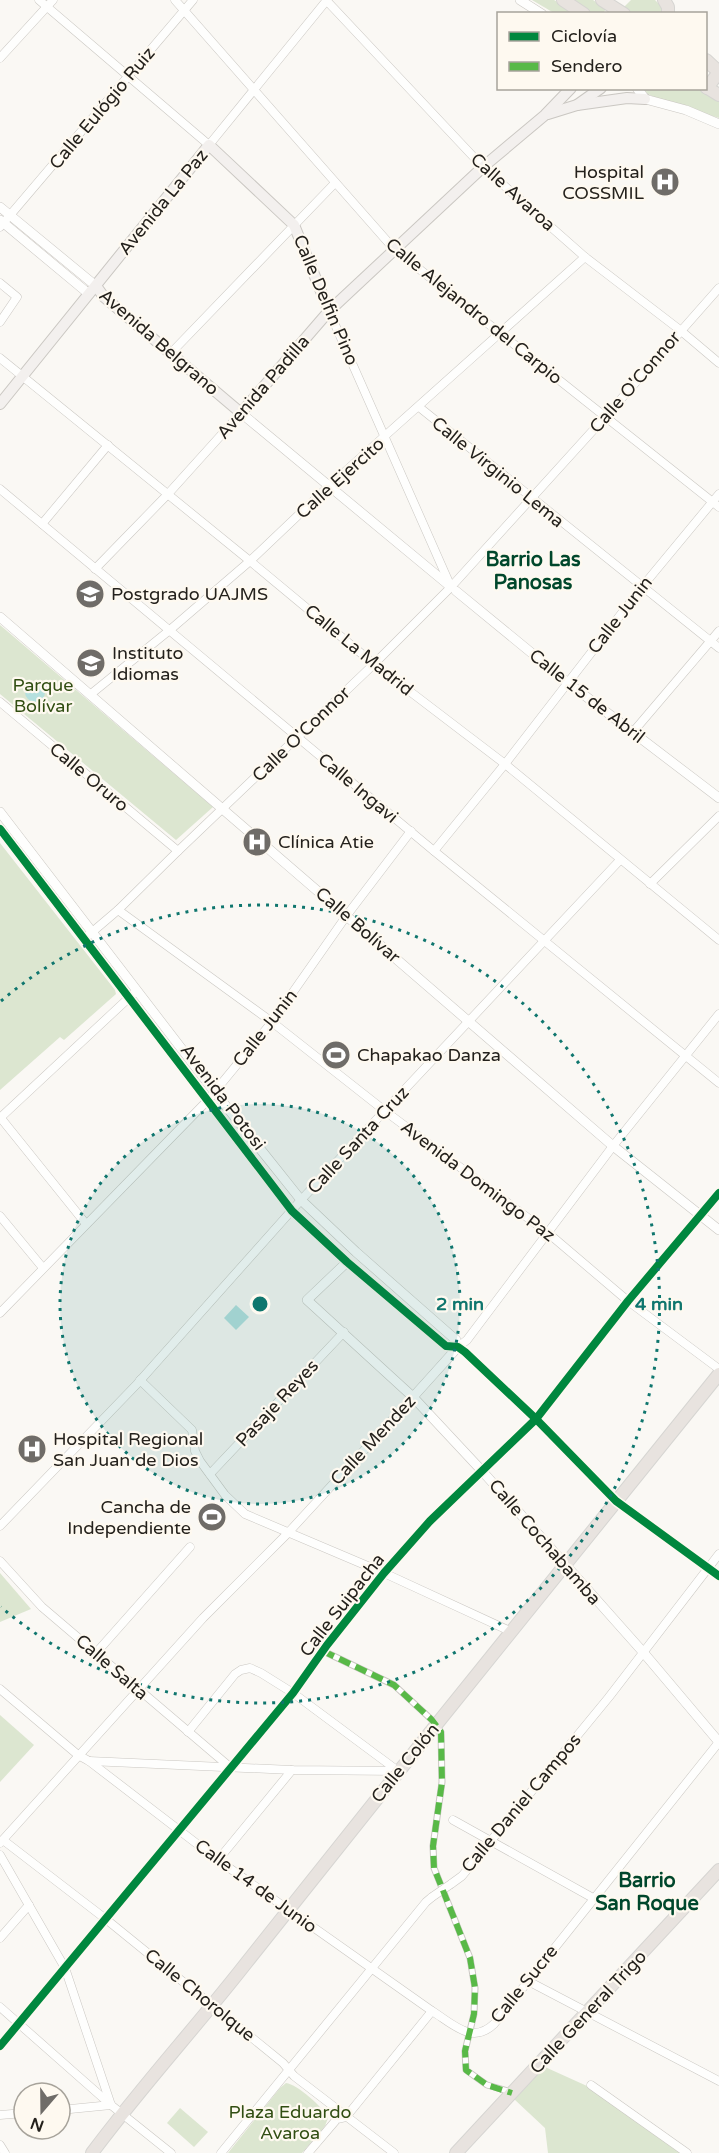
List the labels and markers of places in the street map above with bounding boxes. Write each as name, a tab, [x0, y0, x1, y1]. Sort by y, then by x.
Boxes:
place label: Hospital COSSMIL	[562, 161, 645, 204]
hospital icon: Hospital COSSMIL	[649, 166, 681, 198]
school or university icon: Postgrado UAJMS	[74, 578, 106, 610]
place label: Postgrado UAJMS	[111, 583, 268, 605]
place label: Instituto Idiomas	[112, 642, 183, 685]
school or university icon: Instituto Idiomas	[75, 647, 107, 679]
hospital icon: Clínica Atie	[241, 826, 273, 858]
place label: Clínica Atie	[278, 831, 374, 853]
sports icon: Chapakao Danza	[320, 1039, 352, 1071]
place label: Chapakao Danza	[357, 1044, 501, 1066]
centre of rings	[250, 1294, 270, 1314]
place label: Hospital Regional San Juan de Dios	[53, 1428, 203, 1471]
hospital icon: Hospital Regional San Juan de Dios	[16, 1433, 48, 1465]
place label: Cancha de Independiente	[67, 1496, 191, 1539]
sports icon: Cancha de Independiente	[196, 1501, 228, 1533]

